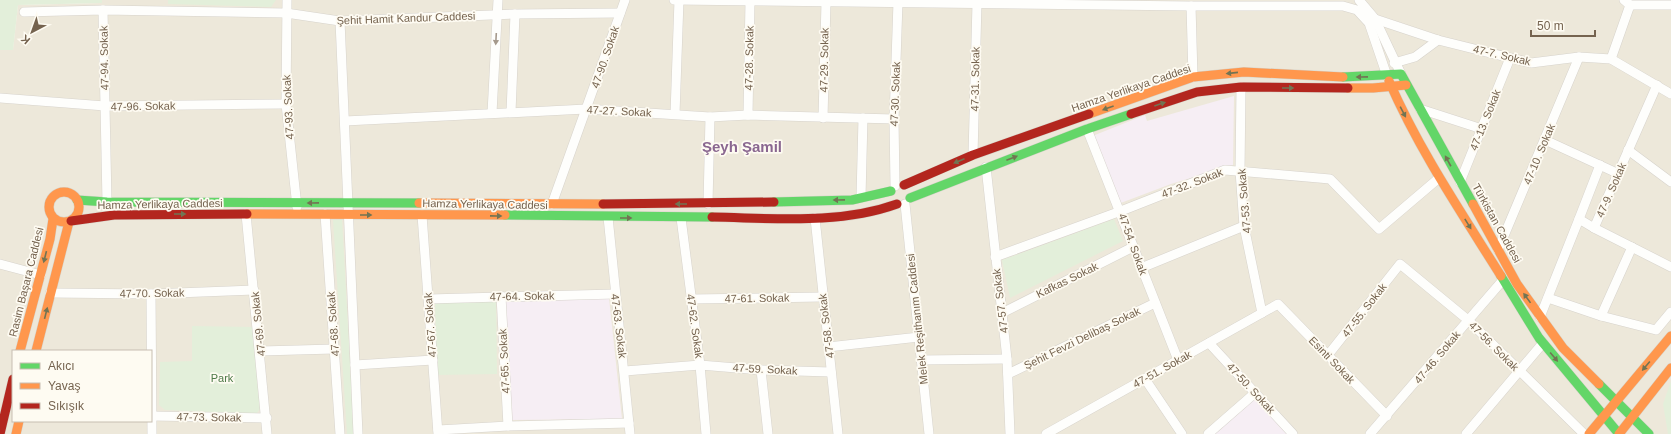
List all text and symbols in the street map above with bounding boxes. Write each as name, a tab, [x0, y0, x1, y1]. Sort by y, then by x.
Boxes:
street label: Şehit Hamit Kandur Caddesi	[336, 10, 476, 26]
north arrow	[12, 12, 52, 52]
scale bar	[1531, 12, 1595, 38]
text: 50 m	[1537, 19, 1564, 33]
street label: 47-90. Sokak	[589, 24, 621, 90]
street label: 47-94. Sokak	[97, 25, 111, 91]
street label: 47-28. Sokak	[742, 25, 756, 91]
street label: 47-29. Sokak	[817, 27, 831, 93]
text: K	[18, 32, 32, 47]
one-way arrow	[493, 33, 499, 46]
street label: 47-7. Sokak	[1472, 43, 1532, 68]
street label: 47-31. Sokak	[968, 46, 982, 112]
street label: 47-30. Sokak	[888, 61, 902, 127]
street label: Hamza Yerlikaya Caddesi	[1070, 62, 1192, 114]
one-way arrow	[1226, 70, 1238, 76]
street label: 47-93. Sokak	[280, 74, 296, 140]
one-way arrow	[1355, 74, 1368, 80]
one-way arrow	[1282, 85, 1295, 91]
street label: 47-13. Sokak	[1467, 87, 1503, 152]
street label: 47-96. Sokak	[110, 99, 176, 113]
one-way arrow	[1155, 101, 1167, 107]
street label: 47-27. Sokak	[586, 103, 652, 119]
one-way arrow	[1101, 105, 1113, 111]
one-way arrow	[1399, 106, 1406, 118]
street label: 47-10. Sokak	[1521, 121, 1557, 186]
district label: Şeyh Şamil	[702, 138, 782, 155]
one-way arrow	[1006, 154, 1018, 160]
one-way arrow	[1445, 155, 1452, 167]
one-way arrow	[953, 158, 965, 165]
street label: 47-9. Sokak	[1594, 160, 1629, 219]
street label: 47-32. Sokak	[1160, 166, 1225, 200]
street label: 47-53. Sokak	[1235, 168, 1253, 234]
street label: Türkistan Caddesi	[1470, 181, 1524, 265]
street label: Hamza Yerlikaya Caddesi	[97, 197, 223, 211]
street label: Hamza Yerlikaya Caddesi	[422, 197, 548, 211]
one-way arrow	[832, 197, 845, 203]
one-way arrow	[306, 200, 319, 206]
one-way arrow	[674, 201, 687, 207]
one-way arrow	[174, 211, 187, 217]
street label: 47-54. Sokak	[1116, 211, 1150, 277]
one-way arrow	[360, 212, 373, 218]
one-way arrow	[490, 213, 503, 219]
one-way arrow	[620, 215, 633, 221]
one-way arrow	[1464, 219, 1472, 229]
street label: Rasim Başara Caddesi	[7, 226, 45, 338]
one-way arrow	[42, 251, 48, 263]
street label: Melek Reşithanım Caddesi	[904, 253, 930, 385]
street label: Kafkas Sokak	[1034, 260, 1100, 300]
street label: 47-57. Sokak	[990, 268, 1010, 334]
street label: 47-55. Sokak	[1339, 280, 1389, 339]
street label: 47-70. Sokak	[119, 286, 185, 300]
street label: 47-64. Sokak	[489, 289, 555, 303]
street label: 47-69. Sokak	[249, 291, 267, 357]
street label: 47-68. Sokak	[325, 291, 341, 357]
street label: 47-61. Sokak	[724, 291, 790, 305]
street label: 47-67. Sokak	[422, 292, 438, 358]
one-way arrow	[1523, 292, 1531, 303]
street label: 47-63. Sokak	[609, 293, 629, 359]
street label: 47-62. Sokak	[685, 293, 706, 359]
street label: 47-58. Sokak	[816, 293, 836, 359]
street label: Şehit Fevzi Delibaş Sokak	[1022, 304, 1143, 371]
one-way arrow	[43, 307, 49, 319]
street label: 47-56. Sokak	[1467, 319, 1522, 374]
street label: 47-65. Sokak	[496, 328, 512, 394]
street label: 47-46. Sokak	[1412, 328, 1463, 386]
street label: Esinti Sokak	[1307, 334, 1358, 386]
street label: 47-51. Sokak	[1131, 348, 1194, 390]
legend	[12, 350, 152, 422]
one-way arrow	[1550, 351, 1559, 362]
text: Akıcı	[48, 359, 75, 373]
street label: 47-50. Sokak	[1225, 360, 1278, 416]
street label: 47-59. Sokak	[732, 361, 798, 377]
one-way arrow	[1642, 361, 1651, 371]
park label: Park	[211, 372, 234, 384]
text: Yavaş	[48, 379, 80, 393]
text: Sıkışık	[48, 399, 85, 413]
street label: 47-73. Sokak	[176, 410, 242, 424]

